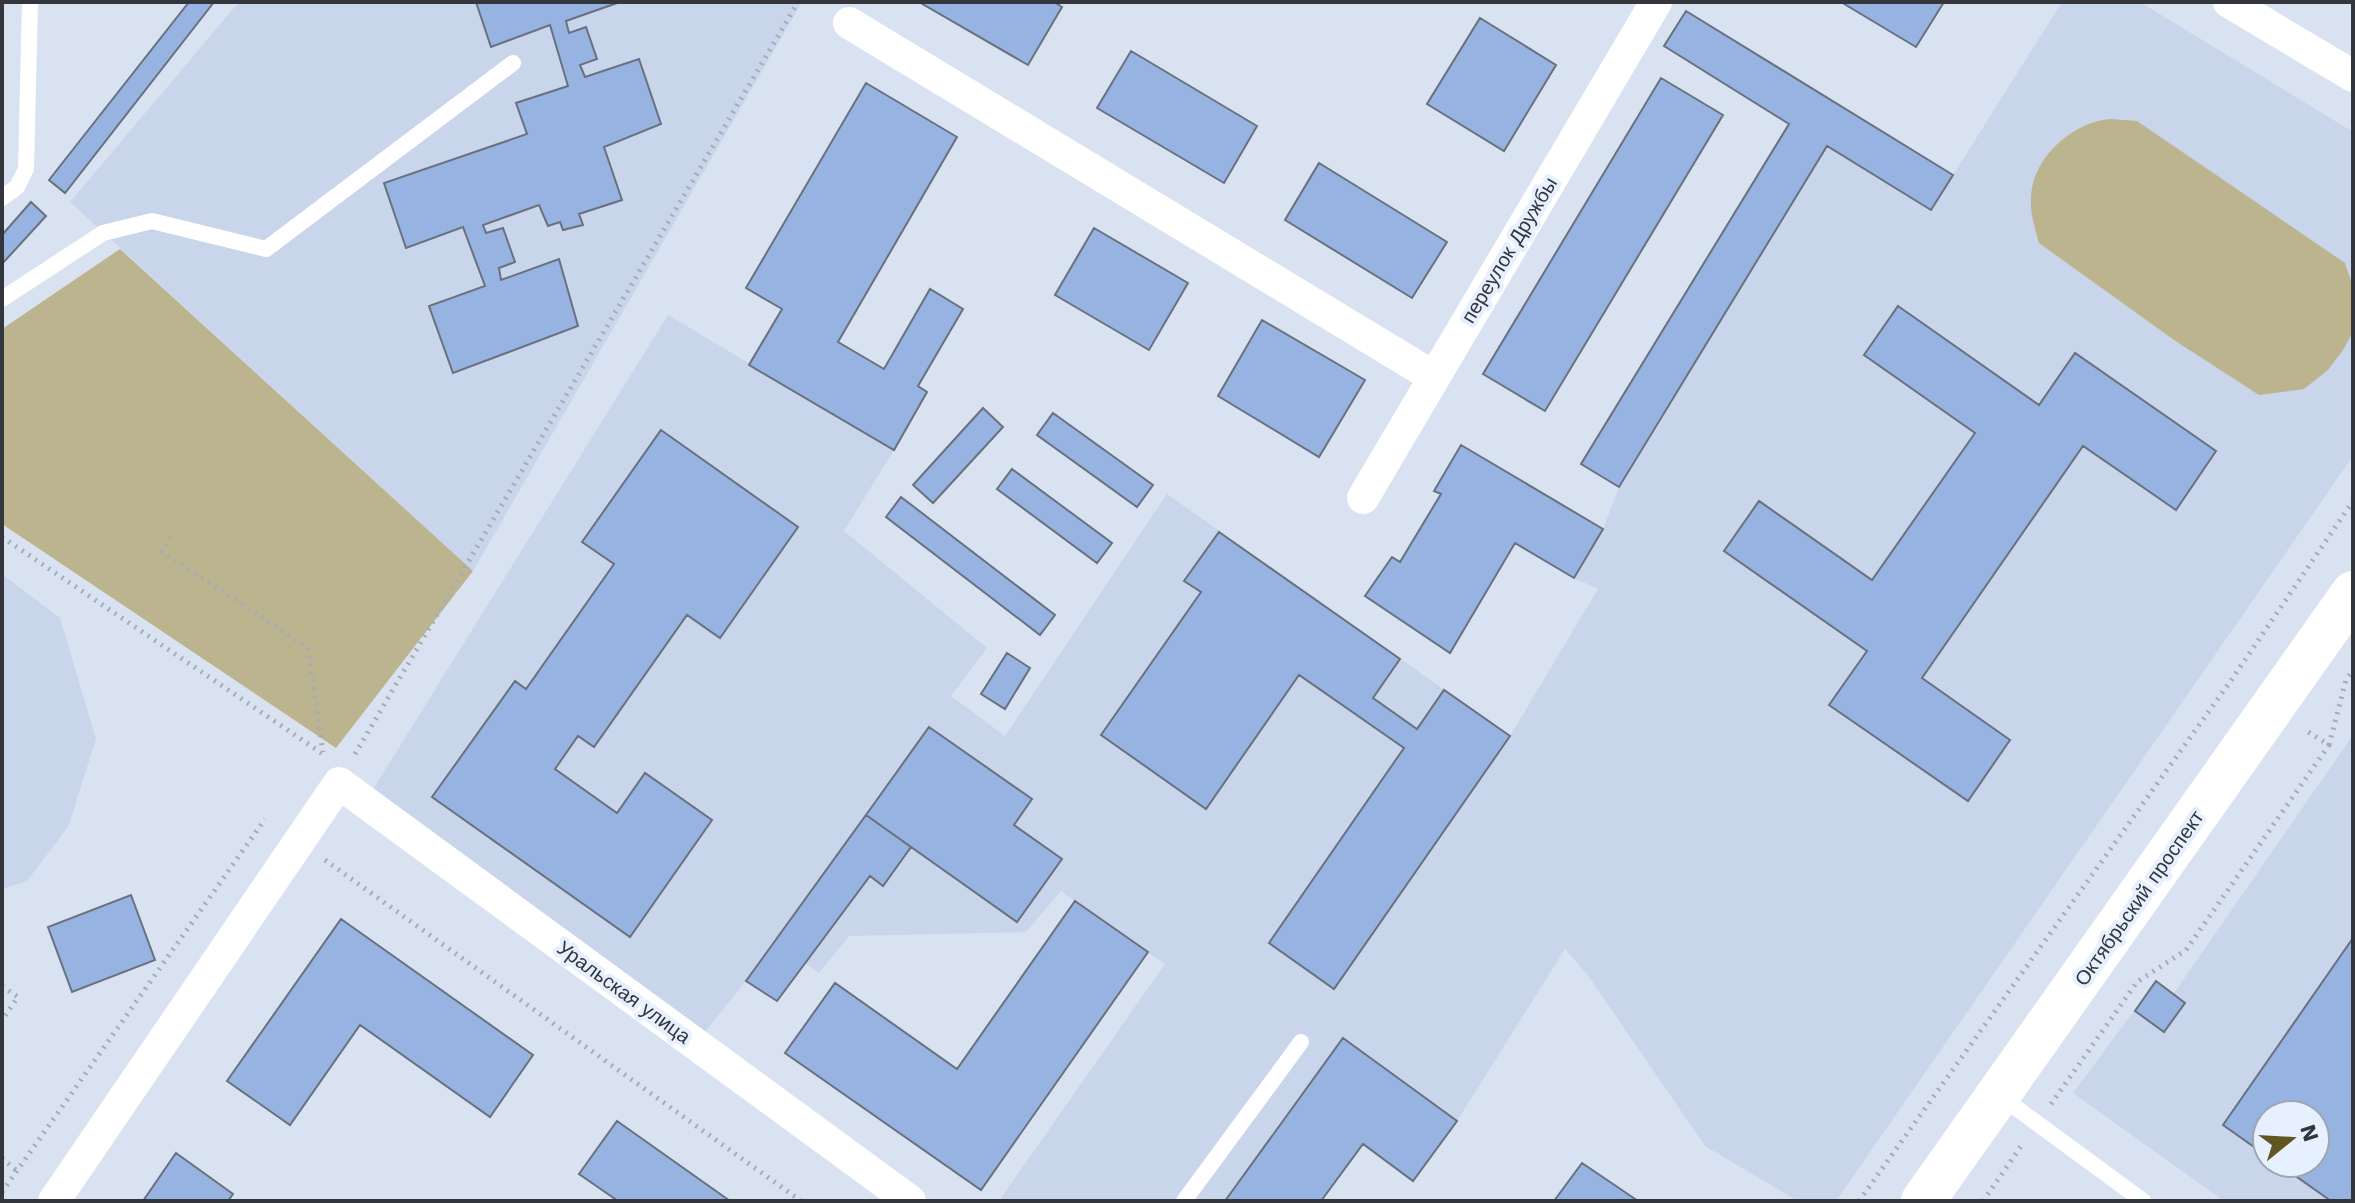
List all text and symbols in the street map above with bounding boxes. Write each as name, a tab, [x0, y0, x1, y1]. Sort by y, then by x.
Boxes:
street label: переулок Дружбы	[1456, 173, 1562, 327]
street label: Октябрьский проспект	[2069, 806, 2209, 990]
street label: Уральская улица	[553, 936, 696, 1049]
north arrow	[2251, 1099, 2331, 1179]
text: N	[2295, 1121, 2324, 1145]

